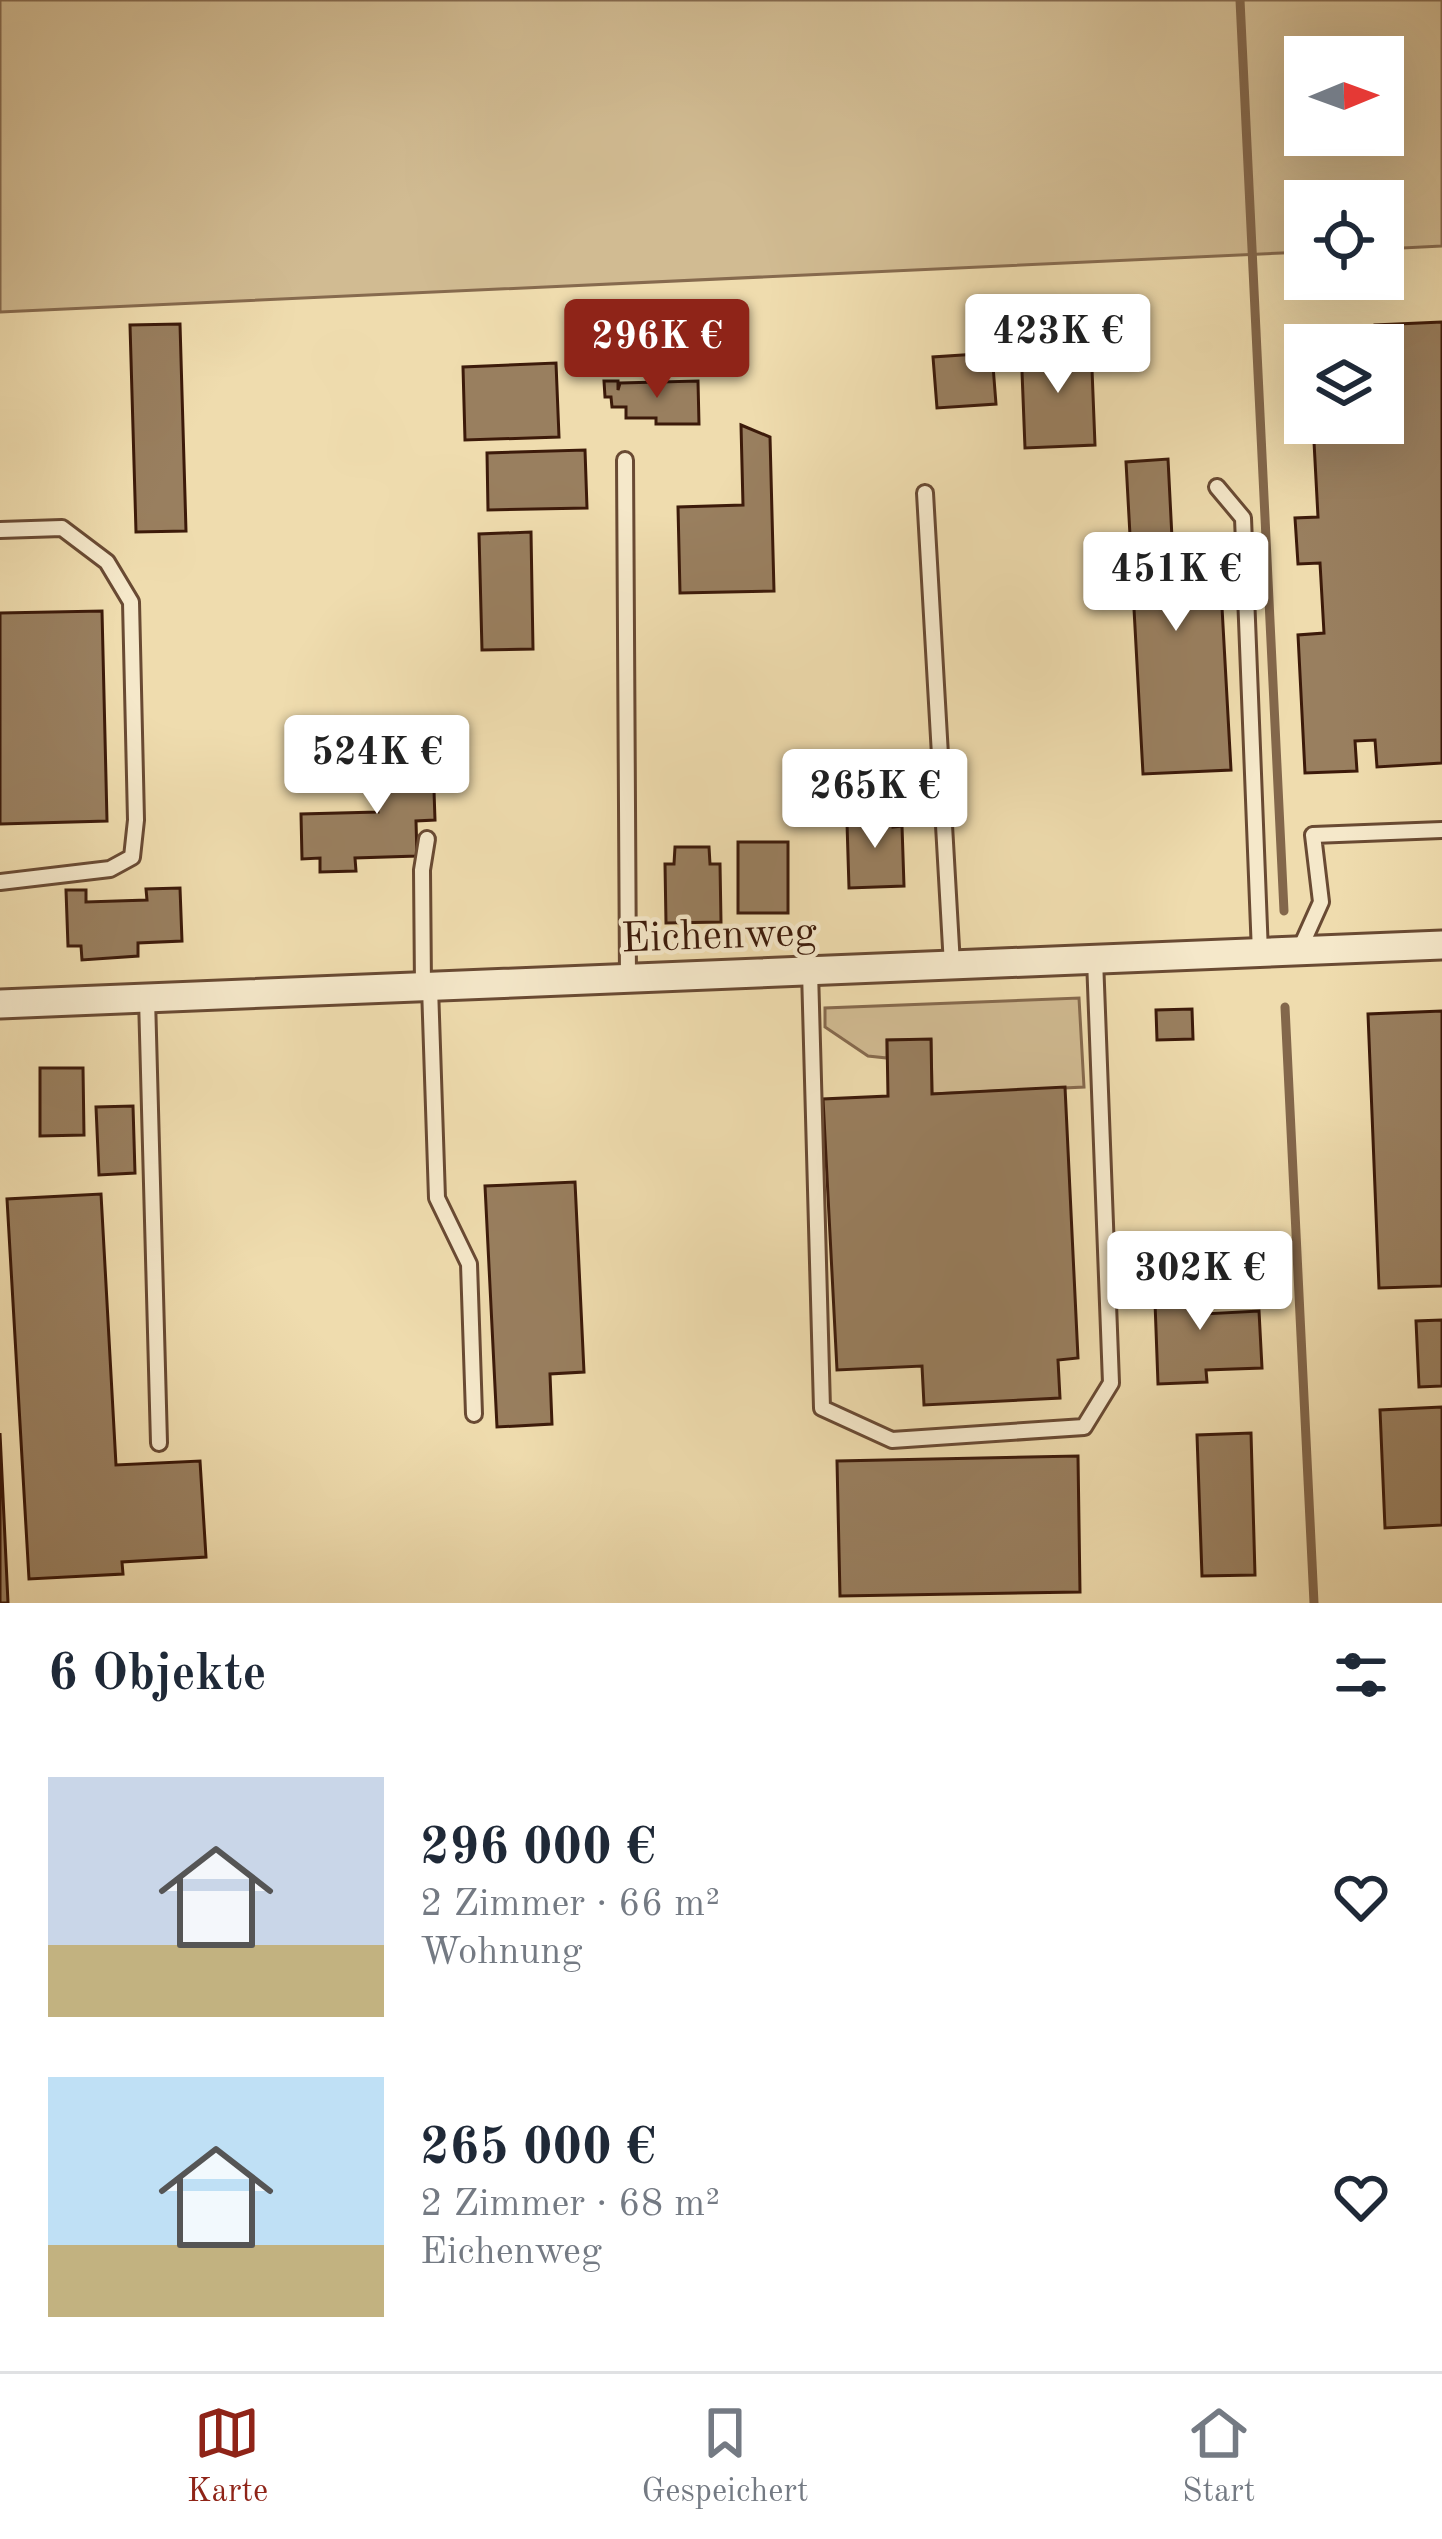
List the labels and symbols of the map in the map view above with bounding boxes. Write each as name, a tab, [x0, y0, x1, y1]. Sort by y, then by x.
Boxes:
north arrow	[1284, 36, 1404, 156]
pin: 423K €	[960, 294, 1156, 396]
pin: 296K €	[559, 299, 755, 401]
pin: 451K €	[1078, 532, 1274, 634]
pin: 524K €	[279, 715, 475, 817]
pin: 265K €	[777, 749, 973, 851]
street label: Eichenweg	[620, 913, 818, 961]
pin: 302K €	[1102, 1231, 1298, 1333]

